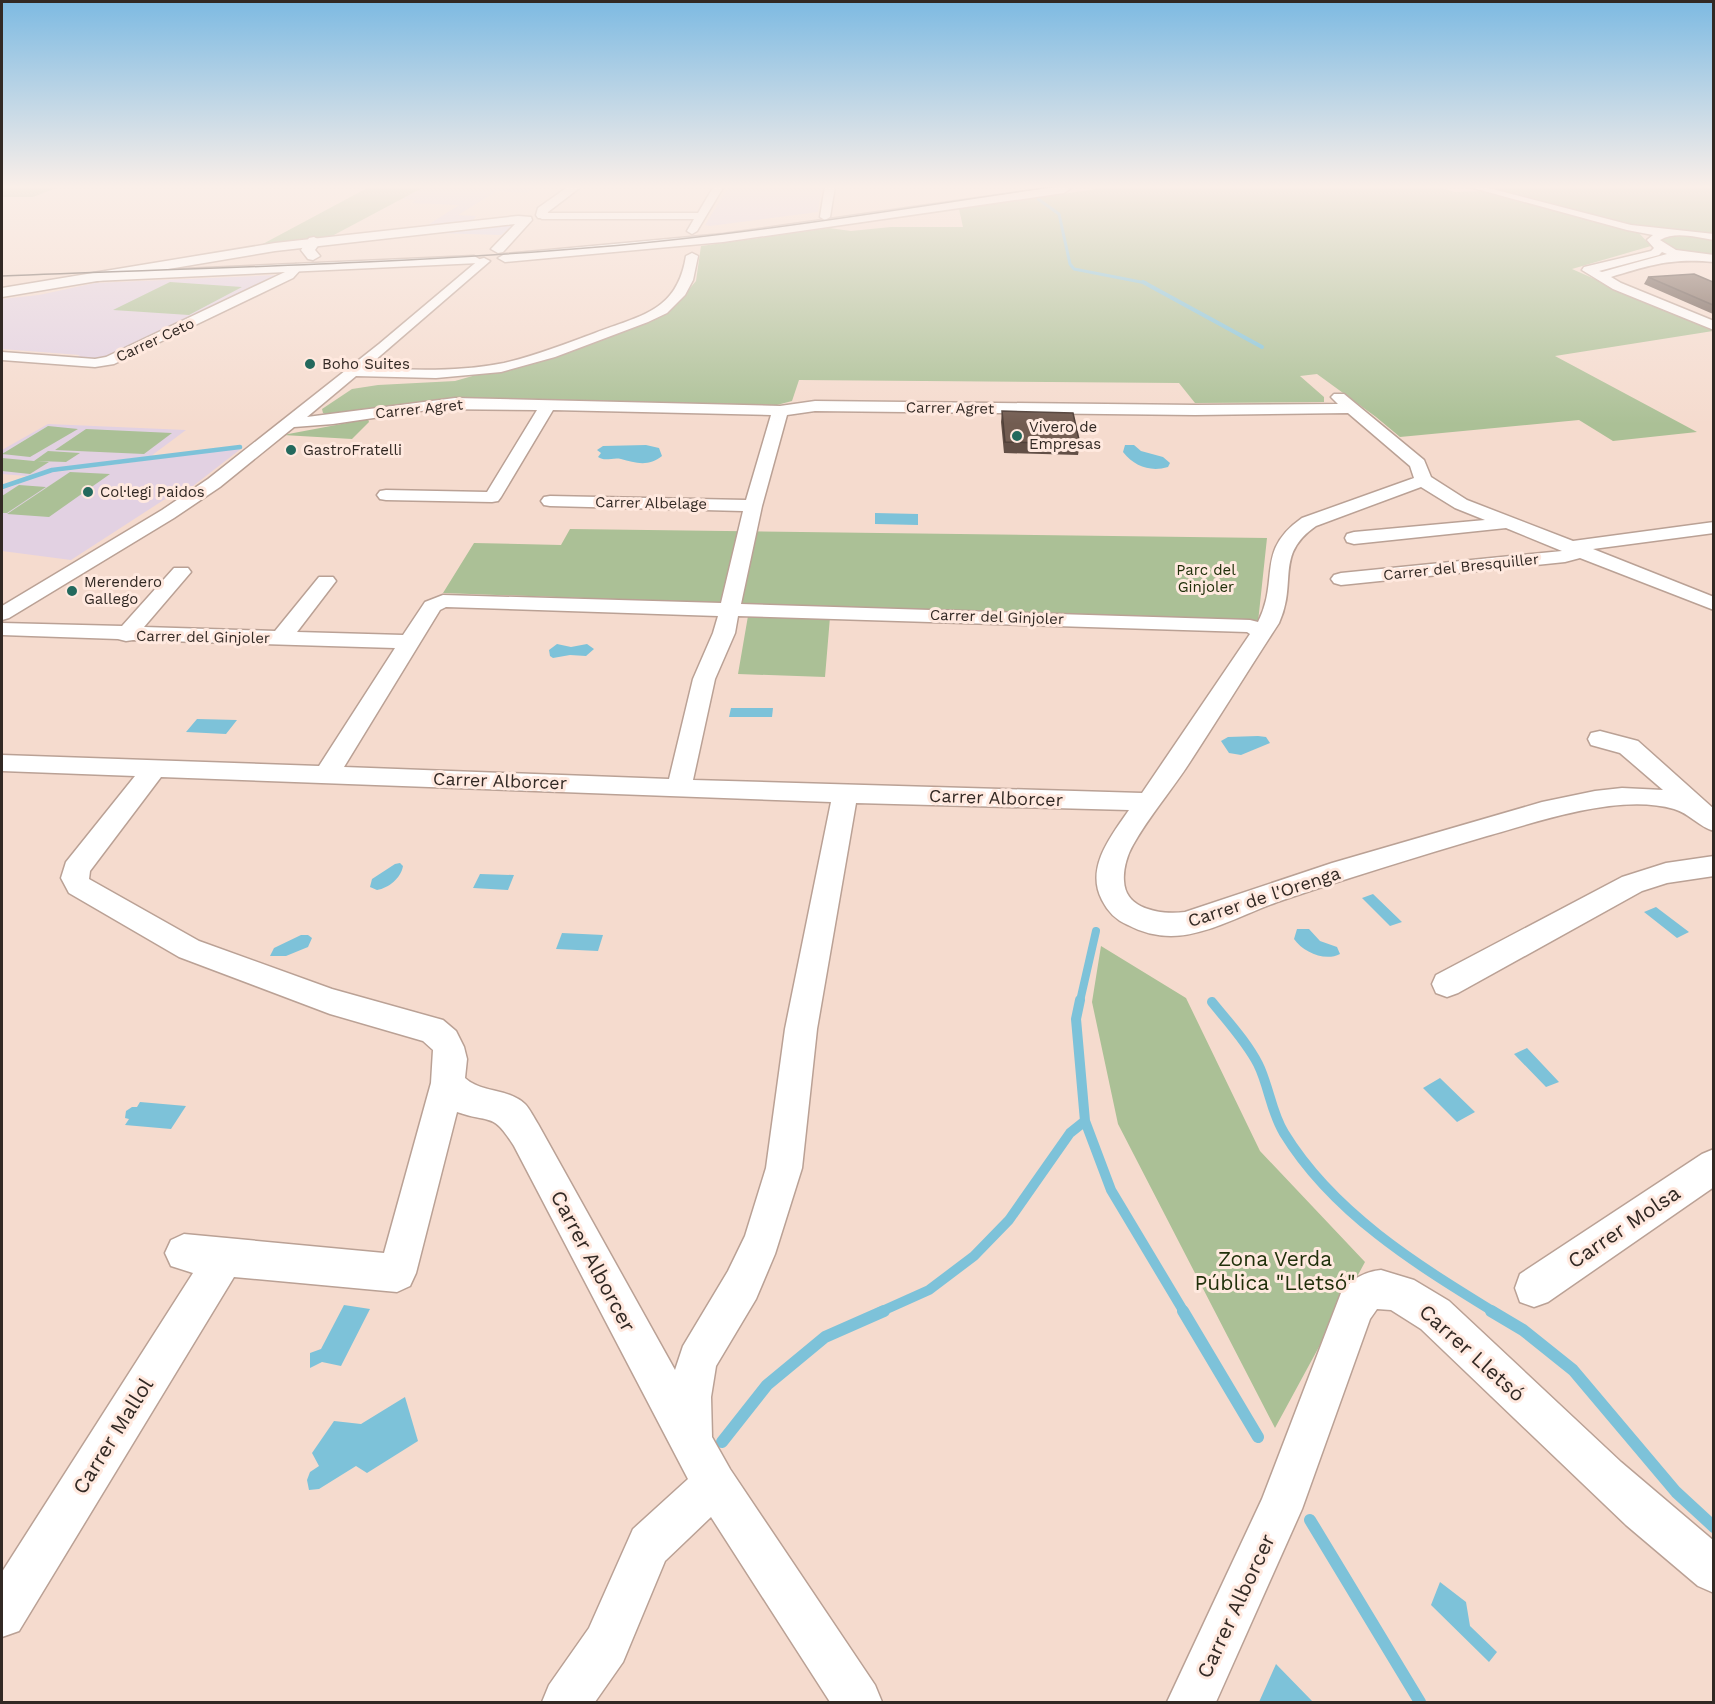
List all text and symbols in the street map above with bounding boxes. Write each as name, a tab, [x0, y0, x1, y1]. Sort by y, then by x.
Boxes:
street label: Carrer Ceto	[113, 314, 197, 366]
place label: Boho Suites	[322, 355, 410, 373]
marker: Boho Suites	[303, 357, 317, 371]
street label: Carrer Agret	[374, 395, 465, 423]
street label: Carrer Agret	[906, 398, 995, 418]
place label: Vivero de Empresas	[1029, 418, 1101, 453]
marker: Vivero de Empresas	[1010, 429, 1024, 443]
place label: GastroFratelli	[303, 441, 402, 459]
marker: GastroFratelli	[284, 443, 298, 457]
place label: Col·legi Paidos	[100, 483, 205, 501]
marker: Col·legi Paidos	[81, 485, 95, 499]
street label: Carrer Albelage	[595, 493, 707, 513]
street label: Carrer del Bresquiller	[1382, 550, 1540, 584]
park label: Parc del Ginjoler	[1176, 561, 1236, 596]
place label: Merendero Gallego	[84, 573, 162, 608]
marker: Merendero Gallego	[65, 584, 79, 598]
street label: Carrer del Ginjoler	[930, 606, 1064, 628]
street label: Carrer del Ginjoler	[136, 627, 270, 647]
street label: Carrer Alborcer	[433, 768, 567, 793]
street label: Carrer Alborcer	[929, 785, 1063, 810]
street label: Carrer de l'Orenga	[1185, 862, 1343, 931]
street label: Carrer Molsa	[1563, 1180, 1685, 1273]
street label: Carrer Alborcer	[546, 1186, 641, 1336]
park label: Zona Verda Pública "Lletsó"	[1194, 1246, 1356, 1295]
street label: Carrer Lletsó	[1414, 1299, 1530, 1407]
street label: Carrer Mallol	[67, 1373, 158, 1498]
street label: Carrer Alborcer	[1191, 1529, 1280, 1682]

